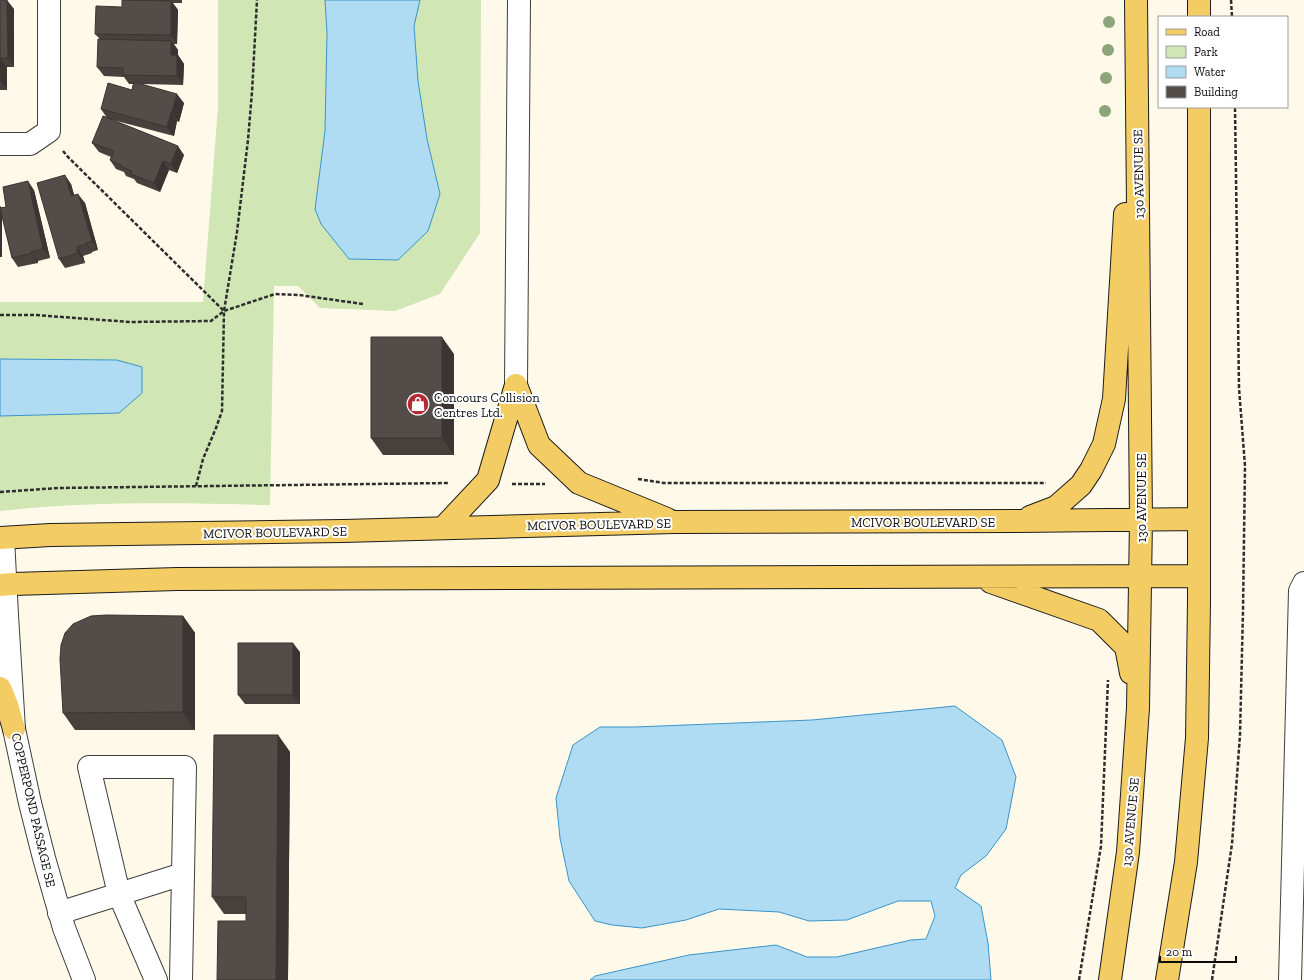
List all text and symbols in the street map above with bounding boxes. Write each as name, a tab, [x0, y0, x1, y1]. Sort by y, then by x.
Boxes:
legend	[1158, 16, 1288, 108]
text: Road	[1194, 25, 1220, 39]
text: Park	[1194, 45, 1219, 59]
text: Water	[1194, 65, 1226, 79]
text: Building	[1194, 85, 1238, 99]
street label: 130 AVENUE SE	[1130, 129, 1147, 219]
place label: Concours Collision Centres Ltd.	[434, 390, 540, 420]
shop icon: Concours Collision Centres Ltd.	[405, 391, 431, 417]
street label: 130 AVENUE SE	[1134, 453, 1149, 543]
street label: MCIVOR BOULEVARD SE	[851, 515, 995, 530]
street label: MCIVOR BOULEVARD SE	[527, 516, 672, 533]
street label: MCIVOR BOULEVARD SE	[203, 524, 348, 541]
street label: COPPERPOND PASSAGE SE	[8, 732, 59, 889]
street label: 130 AVENUE SE	[1119, 777, 1142, 867]
scale bar	[1160, 938, 1236, 964]
text: 20 m	[1166, 945, 1193, 959]

